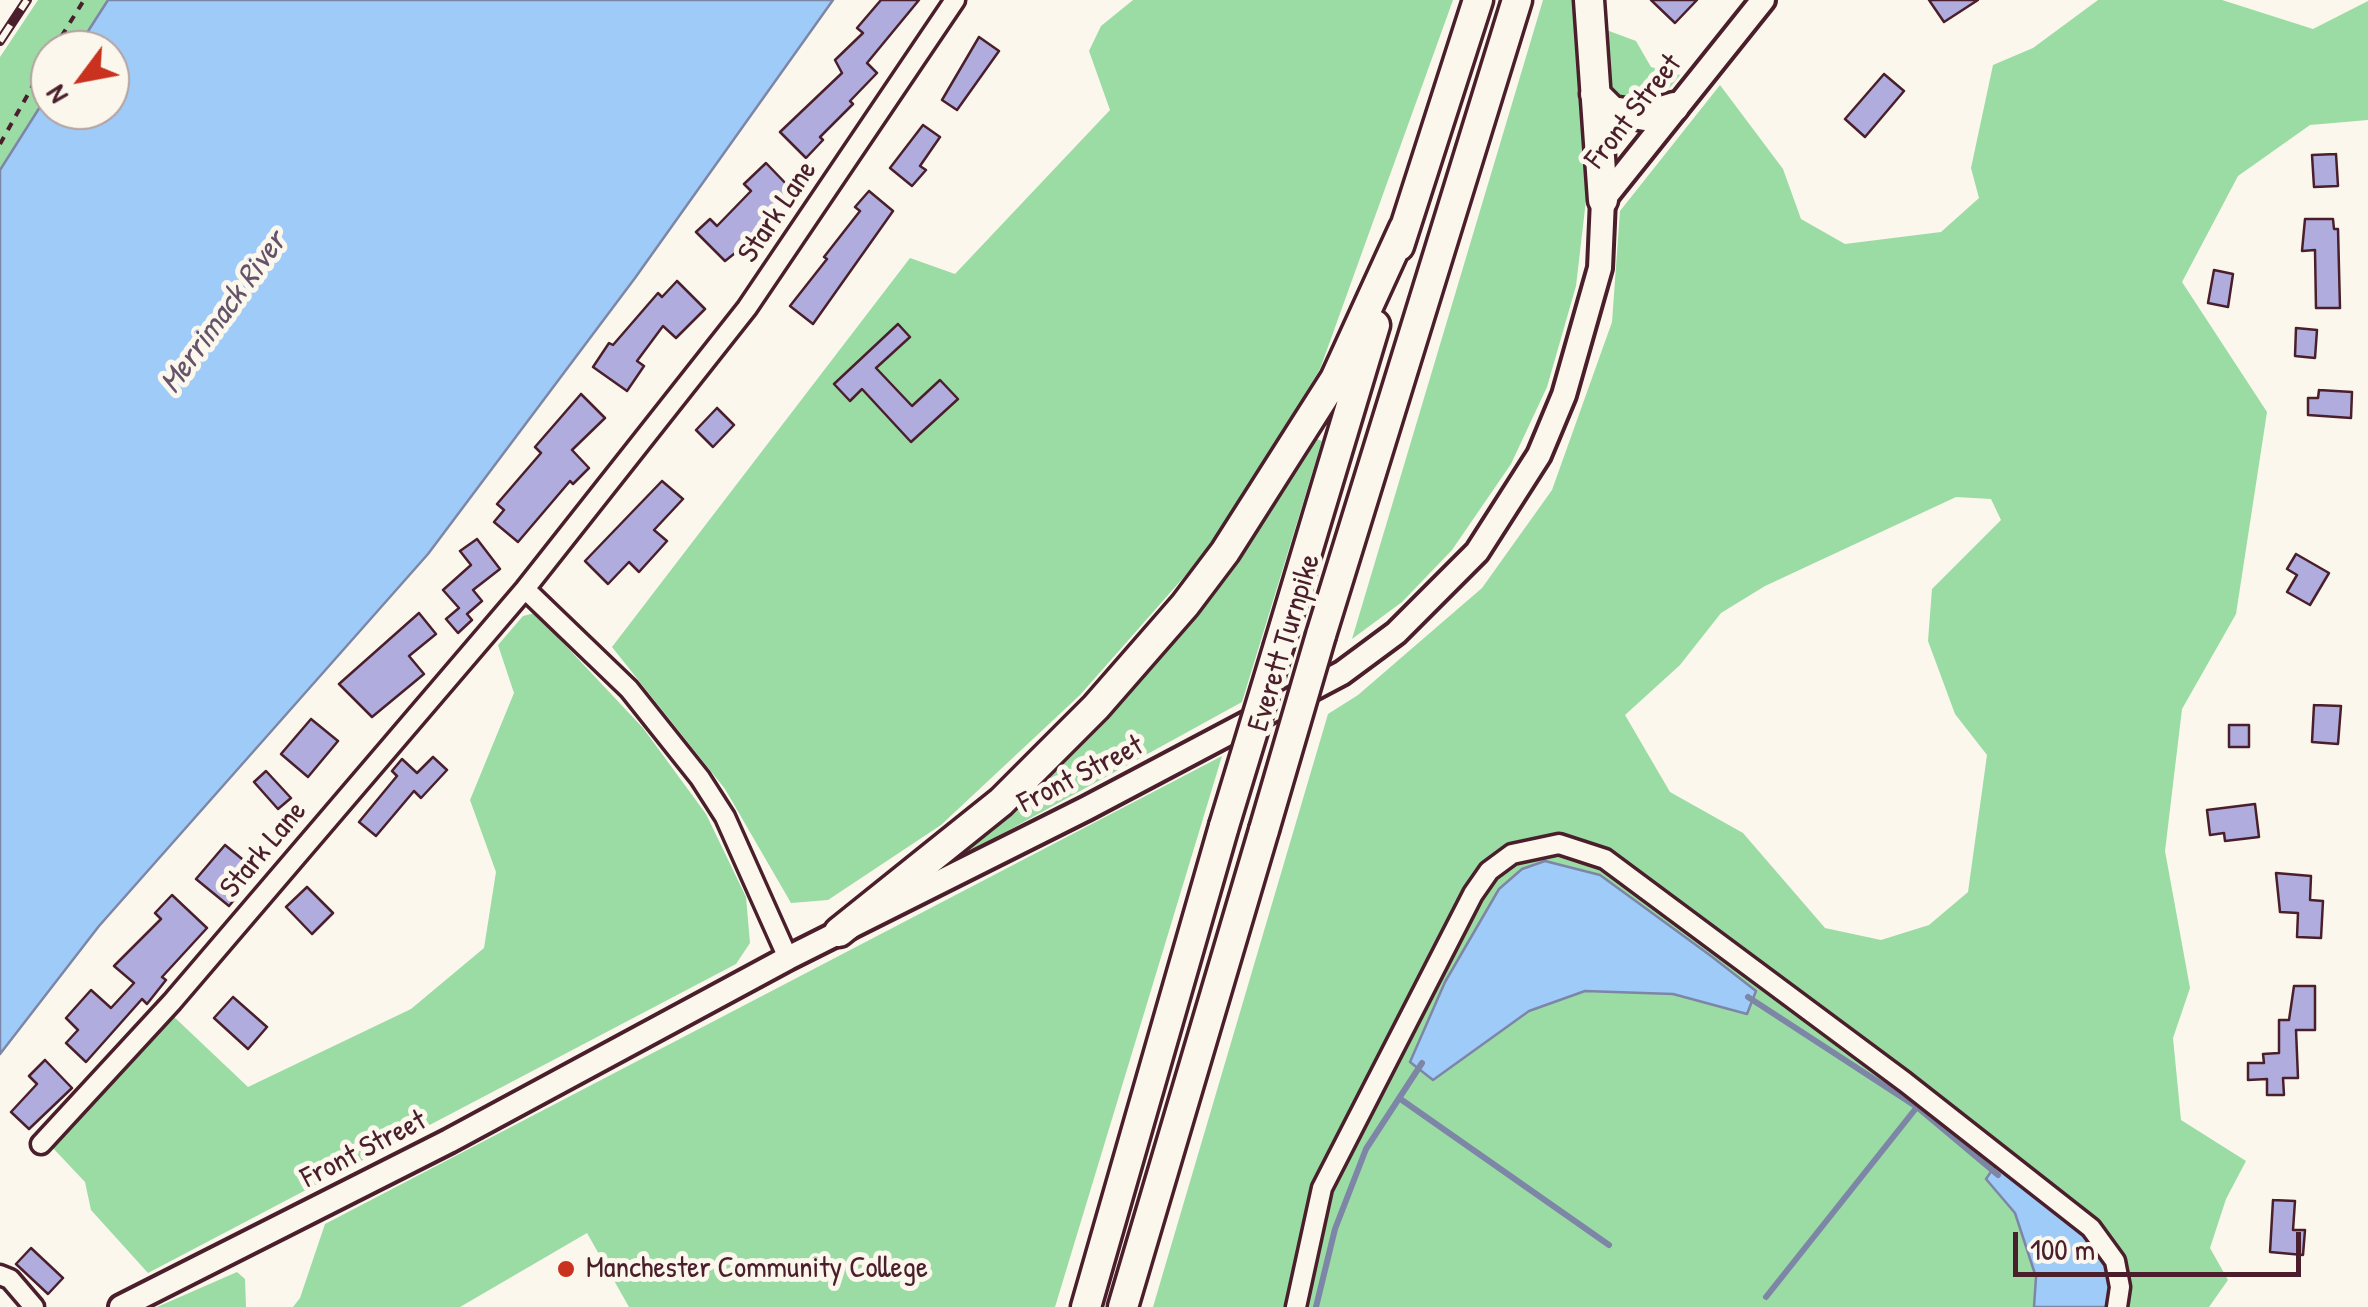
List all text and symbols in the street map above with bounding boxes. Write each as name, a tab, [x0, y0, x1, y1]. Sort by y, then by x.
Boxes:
north arrow	[30, 30, 130, 130]
street label: Front Street	[1578, 48, 1690, 176]
text: N	[36, 78, 76, 111]
street label: Stark Lane	[731, 154, 825, 270]
water label: Merrimack River	[152, 225, 296, 401]
street label: Everett Turnpike	[1241, 550, 1329, 736]
street label: Front Street	[1012, 728, 1150, 822]
street label: Stark Lane	[213, 794, 315, 906]
street label: Front Street	[295, 1103, 433, 1197]
scale bar	[2018, 1212, 2306, 1274]
text: 100 m	[2030, 1229, 2095, 1269]
place label: Manchester Community College	[586, 1251, 928, 1287]
marker: Manchester Community College	[555, 1258, 577, 1280]

